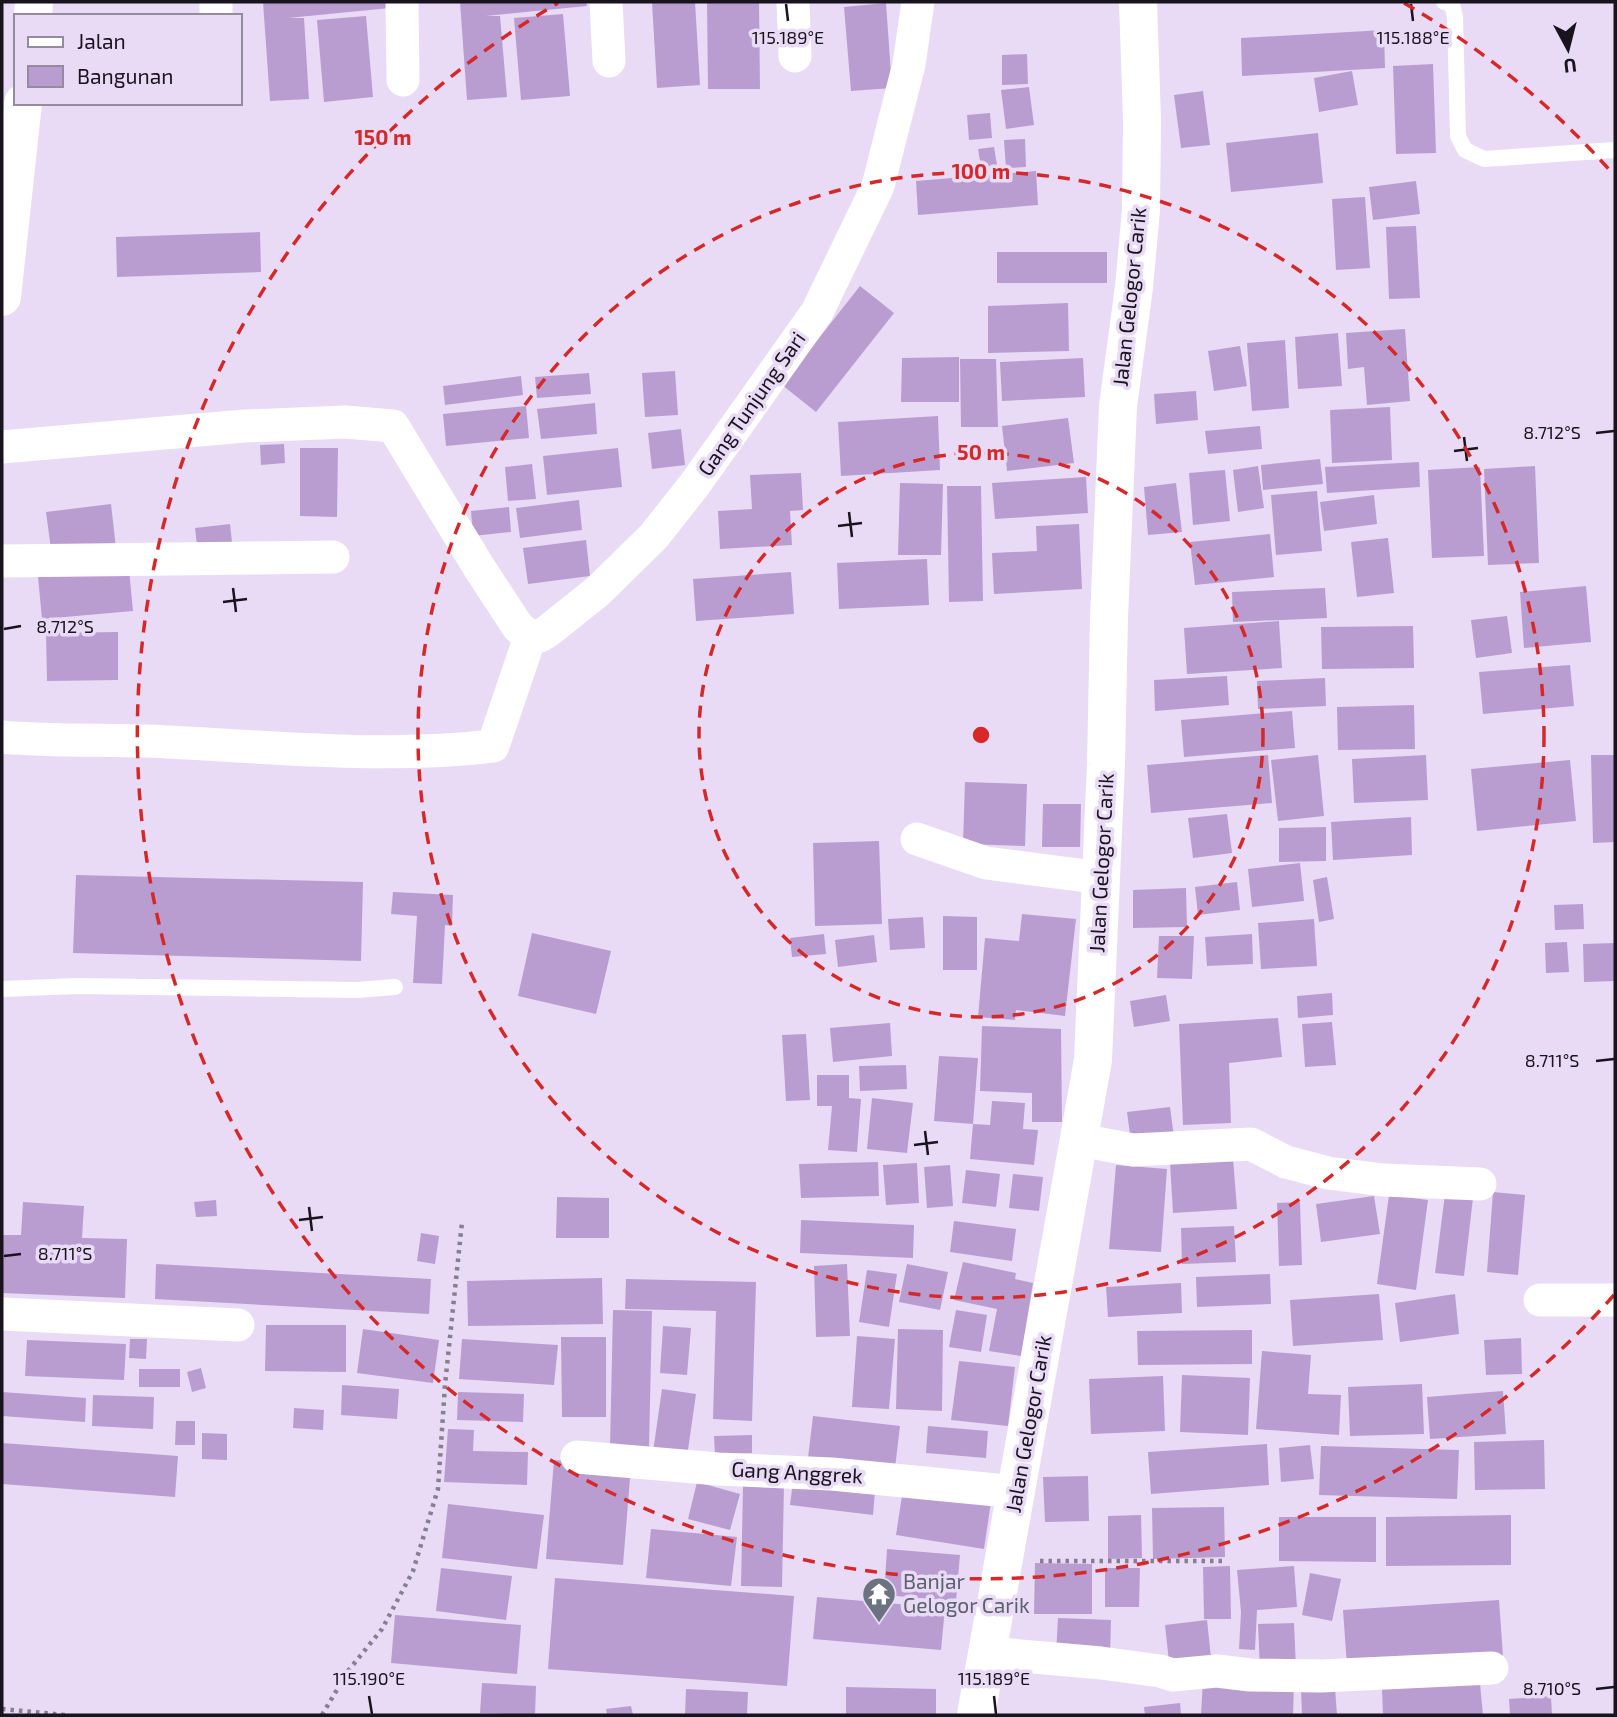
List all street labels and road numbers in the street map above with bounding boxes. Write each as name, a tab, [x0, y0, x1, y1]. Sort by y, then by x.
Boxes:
street label: Jalan Gelogor Carik	[1107, 206, 1150, 388]
street label: Gang Tunjung Sari	[692, 326, 811, 481]
street label: Jalan Gelogor Carik	[1083, 772, 1118, 953]
street label: Jalan Gelogor Carik	[1000, 1333, 1056, 1515]
street label: Gang Anggrek	[731, 1456, 864, 1487]

